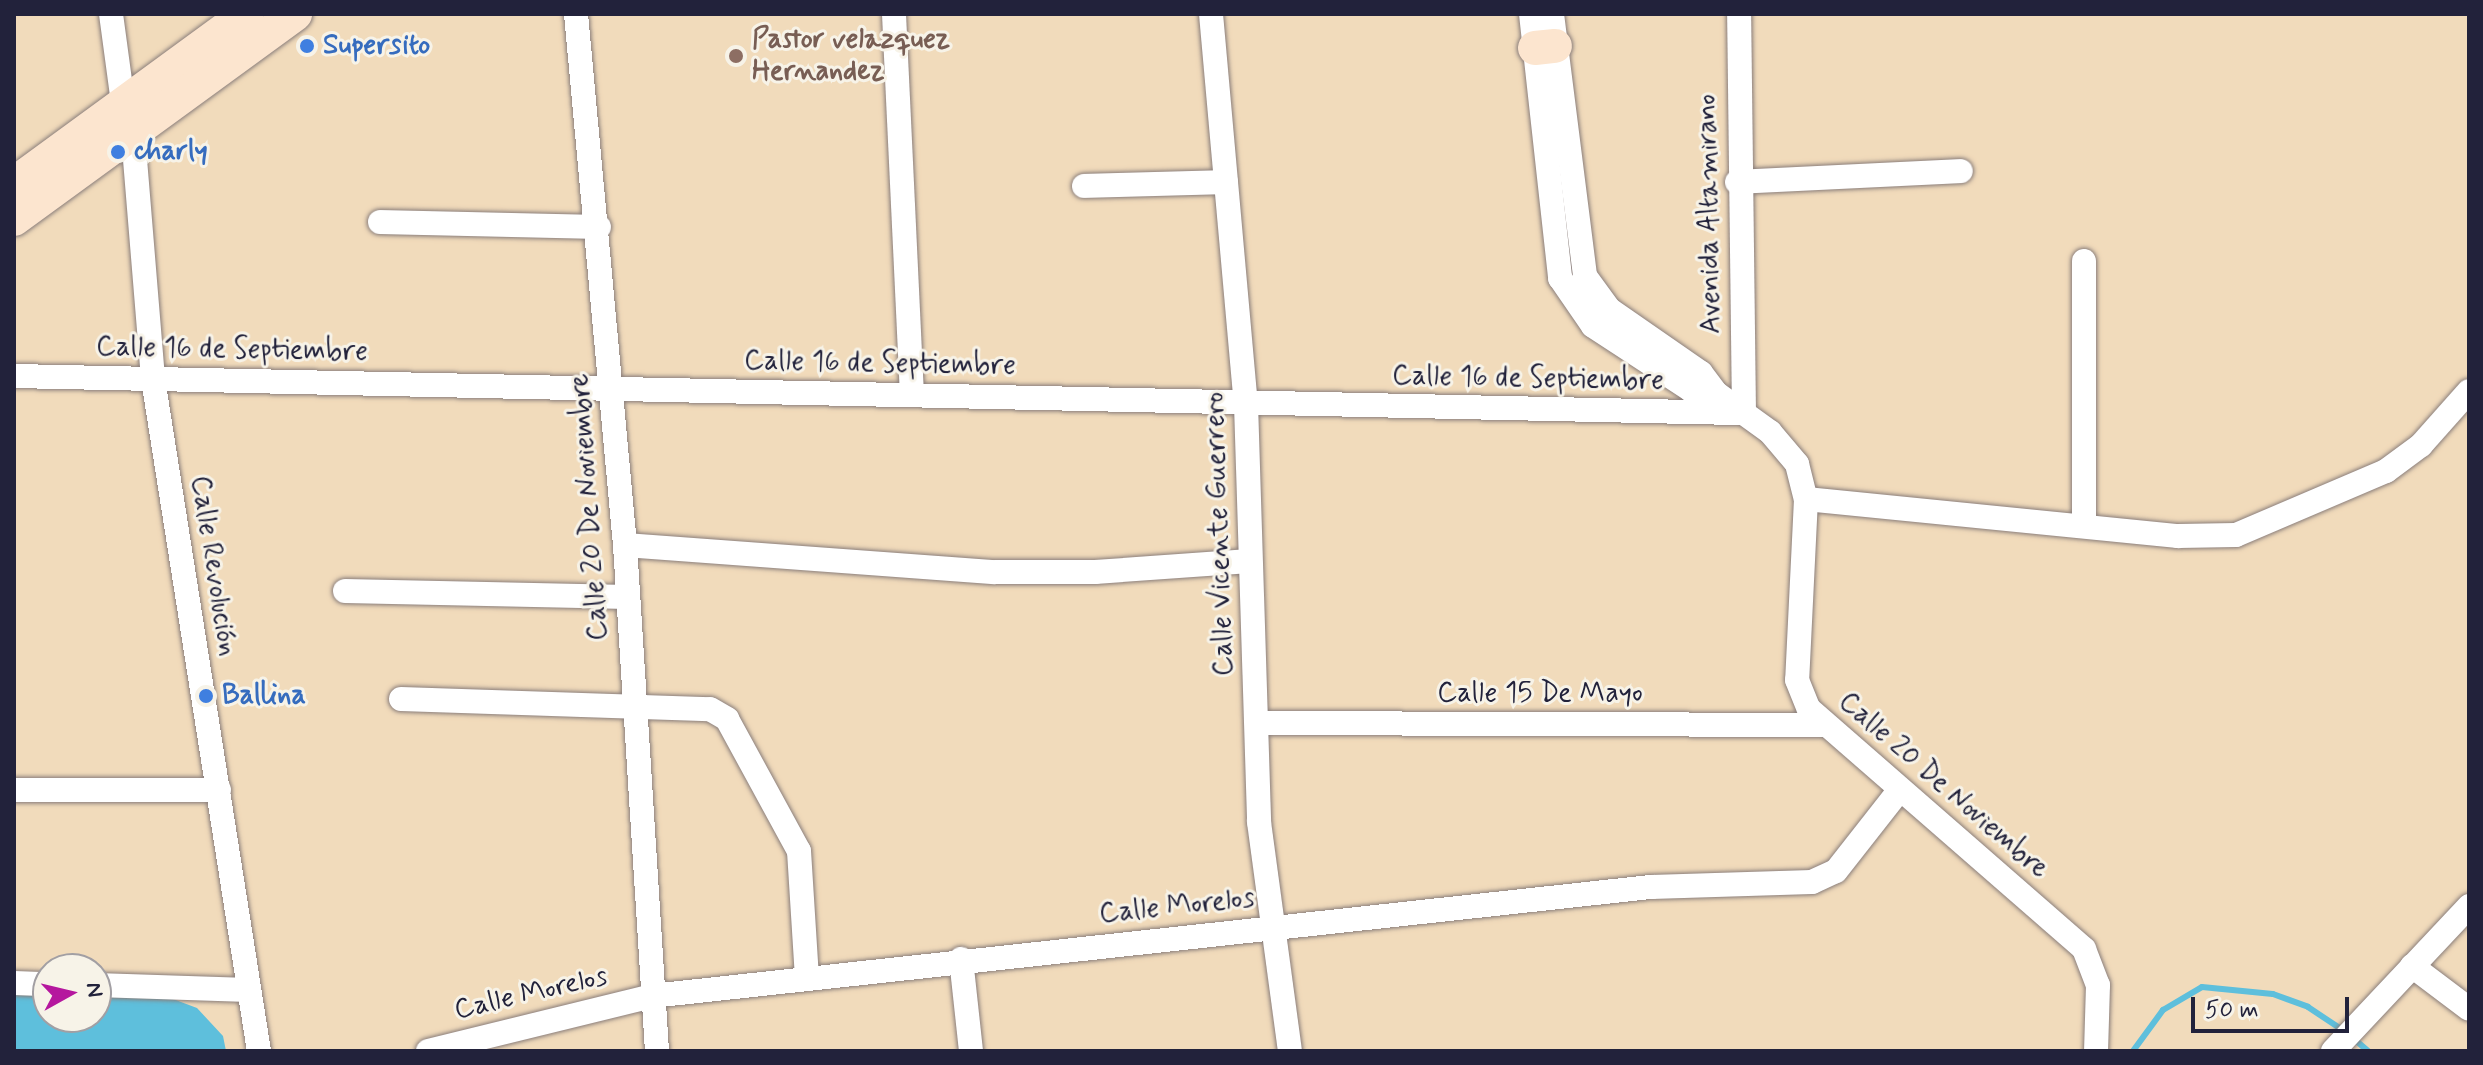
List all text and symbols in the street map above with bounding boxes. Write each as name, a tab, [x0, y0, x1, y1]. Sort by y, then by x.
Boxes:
place label: Pastor velazquez Hernandez	[752, 23, 952, 89]
place label: Supersito	[323, 29, 430, 63]
marker: Supersito	[298, 37, 316, 55]
marker: Pastor velazquez Hernandez	[727, 47, 745, 65]
street label: Avenida Altamirano	[1691, 94, 1729, 334]
place label: charly	[134, 135, 208, 169]
marker: charly	[109, 143, 127, 161]
street label: Calle 16 de Septiembre	[94, 331, 370, 369]
street label: Calle 16 de Septiembre	[742, 345, 1018, 383]
street label: Calle 16 de Septiembre	[1390, 360, 1666, 398]
street label: Calle 20 De Noviembre	[564, 373, 616, 641]
street label: Calle Vicente Guerrero	[1198, 395, 1242, 673]
street label: Calle Revolución	[182, 471, 244, 661]
street label: Calle 15 De Mayo	[1437, 677, 1643, 711]
place label: Ballina	[222, 679, 306, 713]
street label: Calle 20 De Noviembre	[1831, 686, 2055, 886]
marker: Ballina	[197, 687, 215, 705]
street label: Calle Morelos	[1097, 882, 1257, 932]
north arrow	[32, 953, 112, 1033]
street label: Calle Morelos	[451, 960, 611, 1028]
text: N	[79, 981, 109, 999]
scale bar	[2195, 981, 2353, 1031]
text: 50 m	[2205, 995, 2259, 1026]

